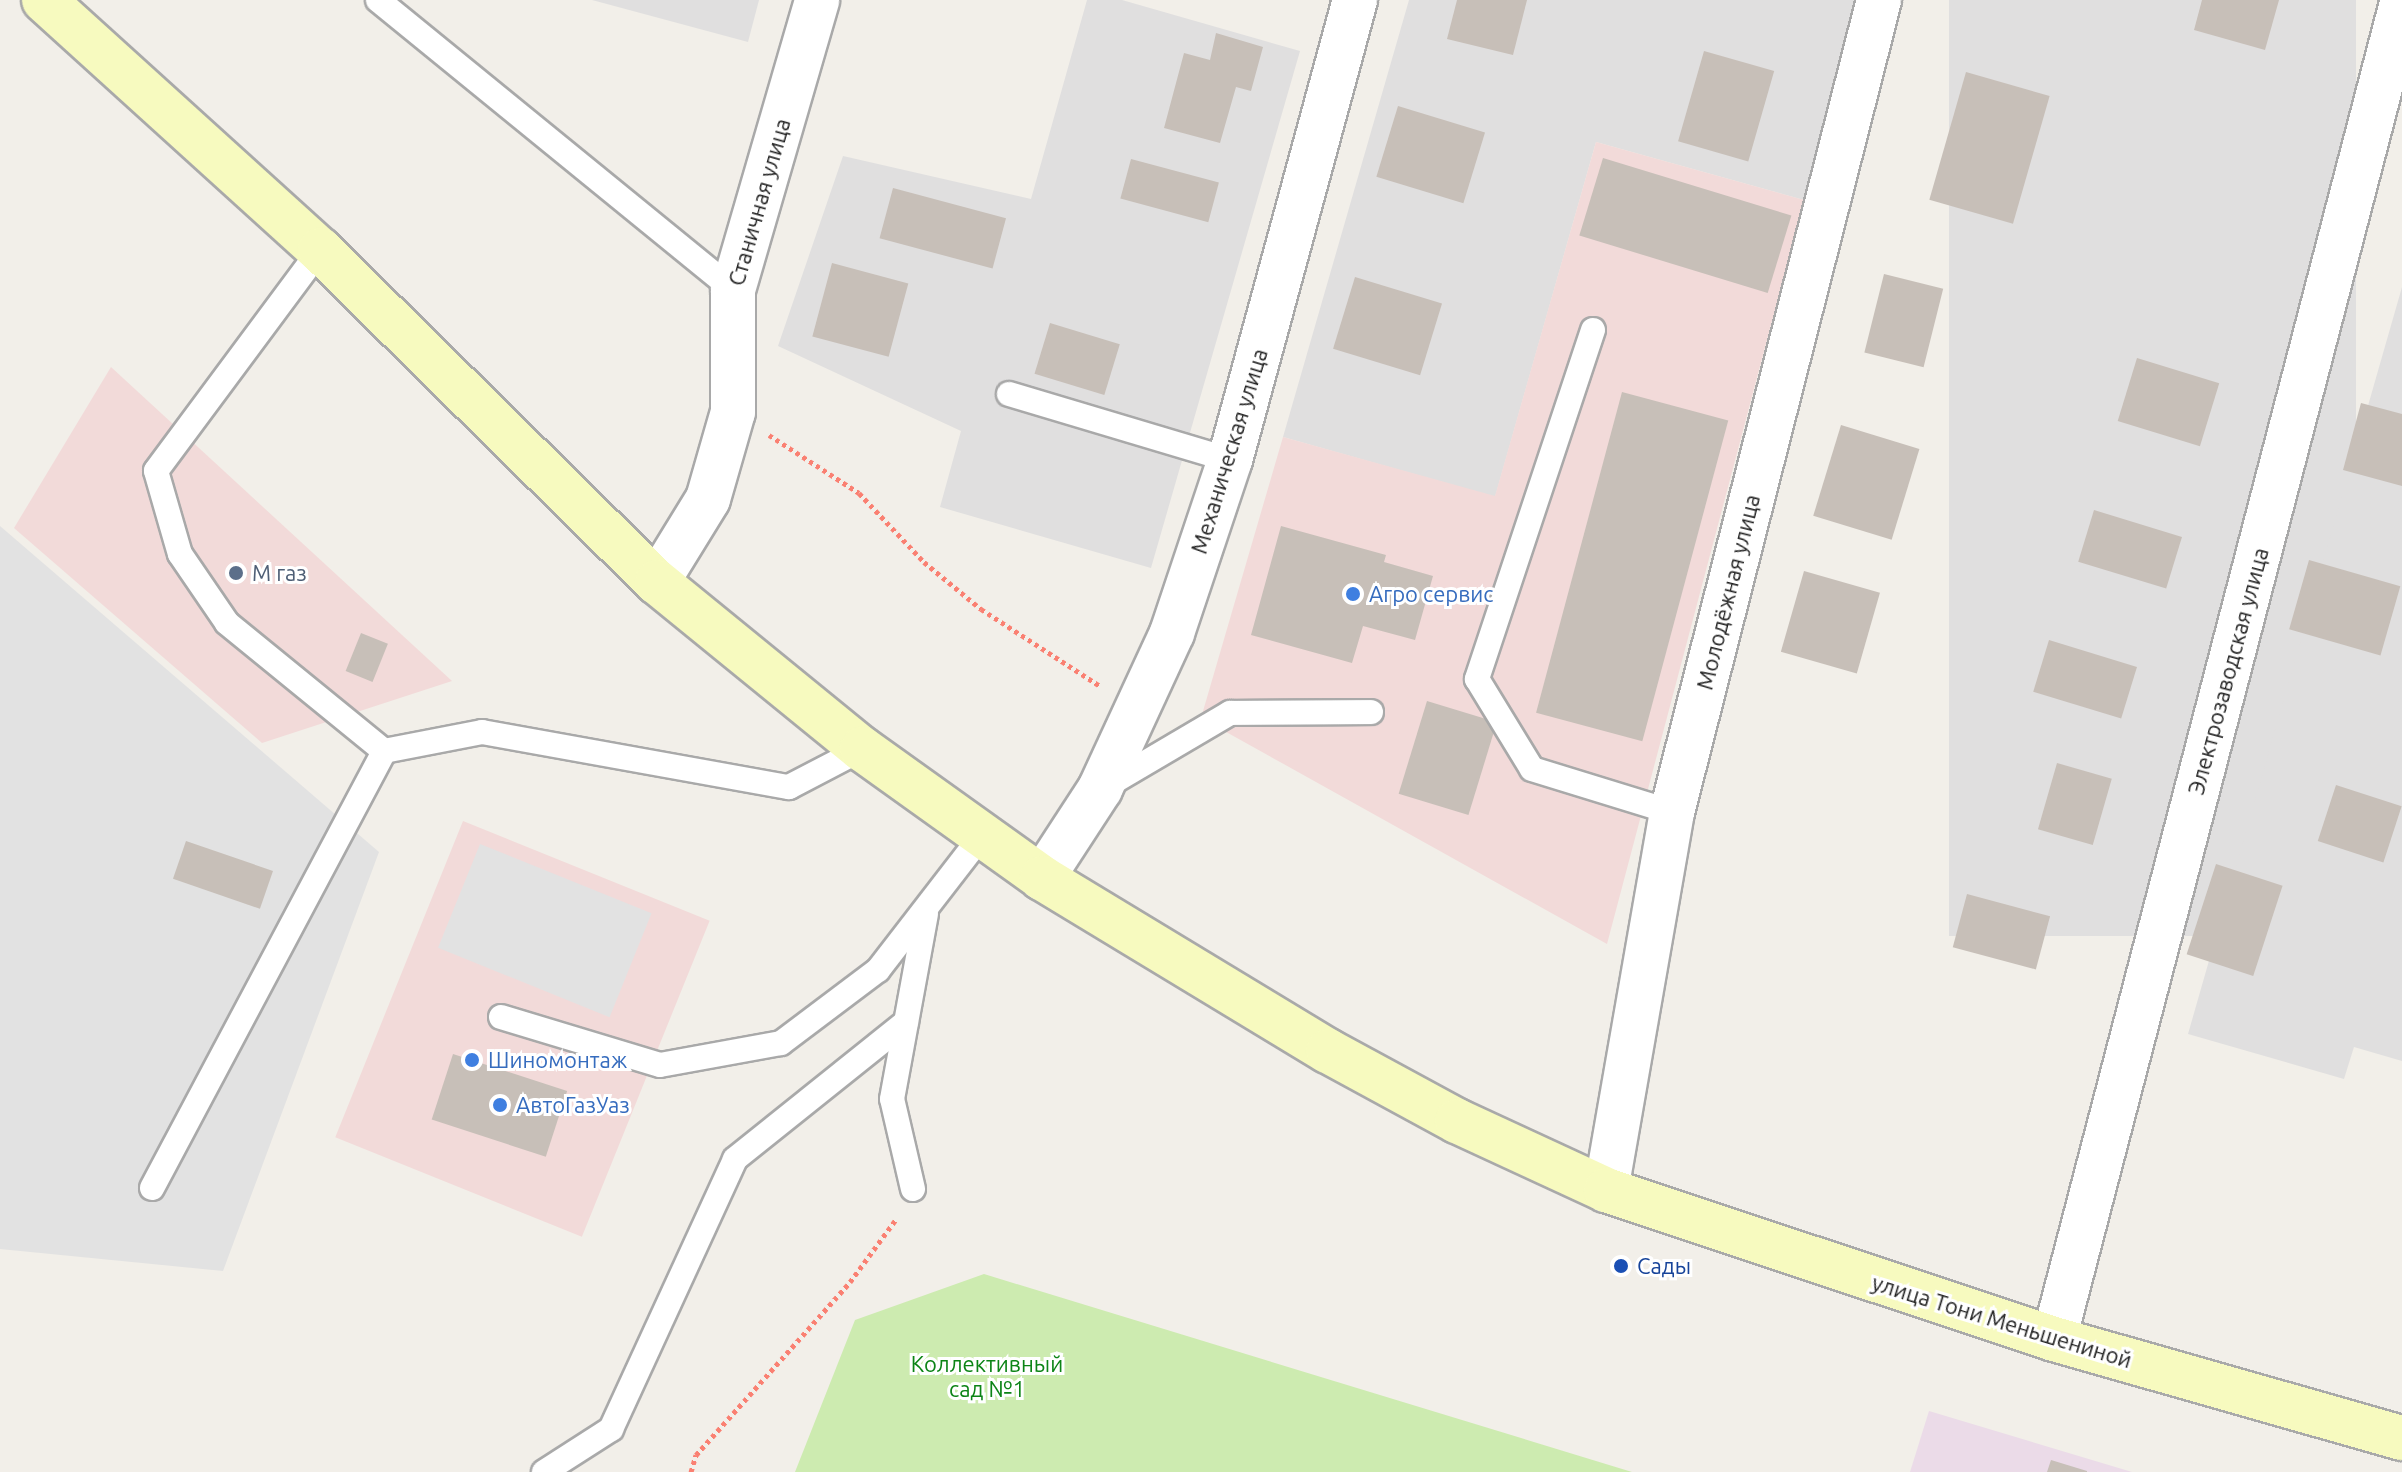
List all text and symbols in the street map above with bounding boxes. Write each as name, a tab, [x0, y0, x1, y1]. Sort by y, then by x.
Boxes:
street label: Станичная улица	[722, 115, 796, 289]
street label: Механическая улица	[1185, 345, 1273, 557]
street label: Молодёжная улица	[1691, 492, 1765, 692]
street label: Электрозаводская улица	[2182, 545, 2274, 797]
place label: М газ	[252, 560, 307, 586]
marker: М газ	[227, 564, 245, 582]
place label: Агро сервис	[1369, 581, 1494, 607]
marker: Агро сервис	[1344, 585, 1362, 603]
place label: Шиномонтаж	[488, 1047, 627, 1073]
marker: Шиномонтаж	[463, 1051, 481, 1069]
place label: АвтоГазУаз	[516, 1092, 630, 1118]
marker: АвтоГазУаз	[491, 1096, 509, 1114]
place label: Сады	[1637, 1253, 1691, 1279]
marker: Сады	[1612, 1257, 1630, 1275]
street label: улица Тони Меньшениной	[1869, 1269, 2135, 1373]
park label: Коллективный сад №1	[911, 1350, 1063, 1402]

